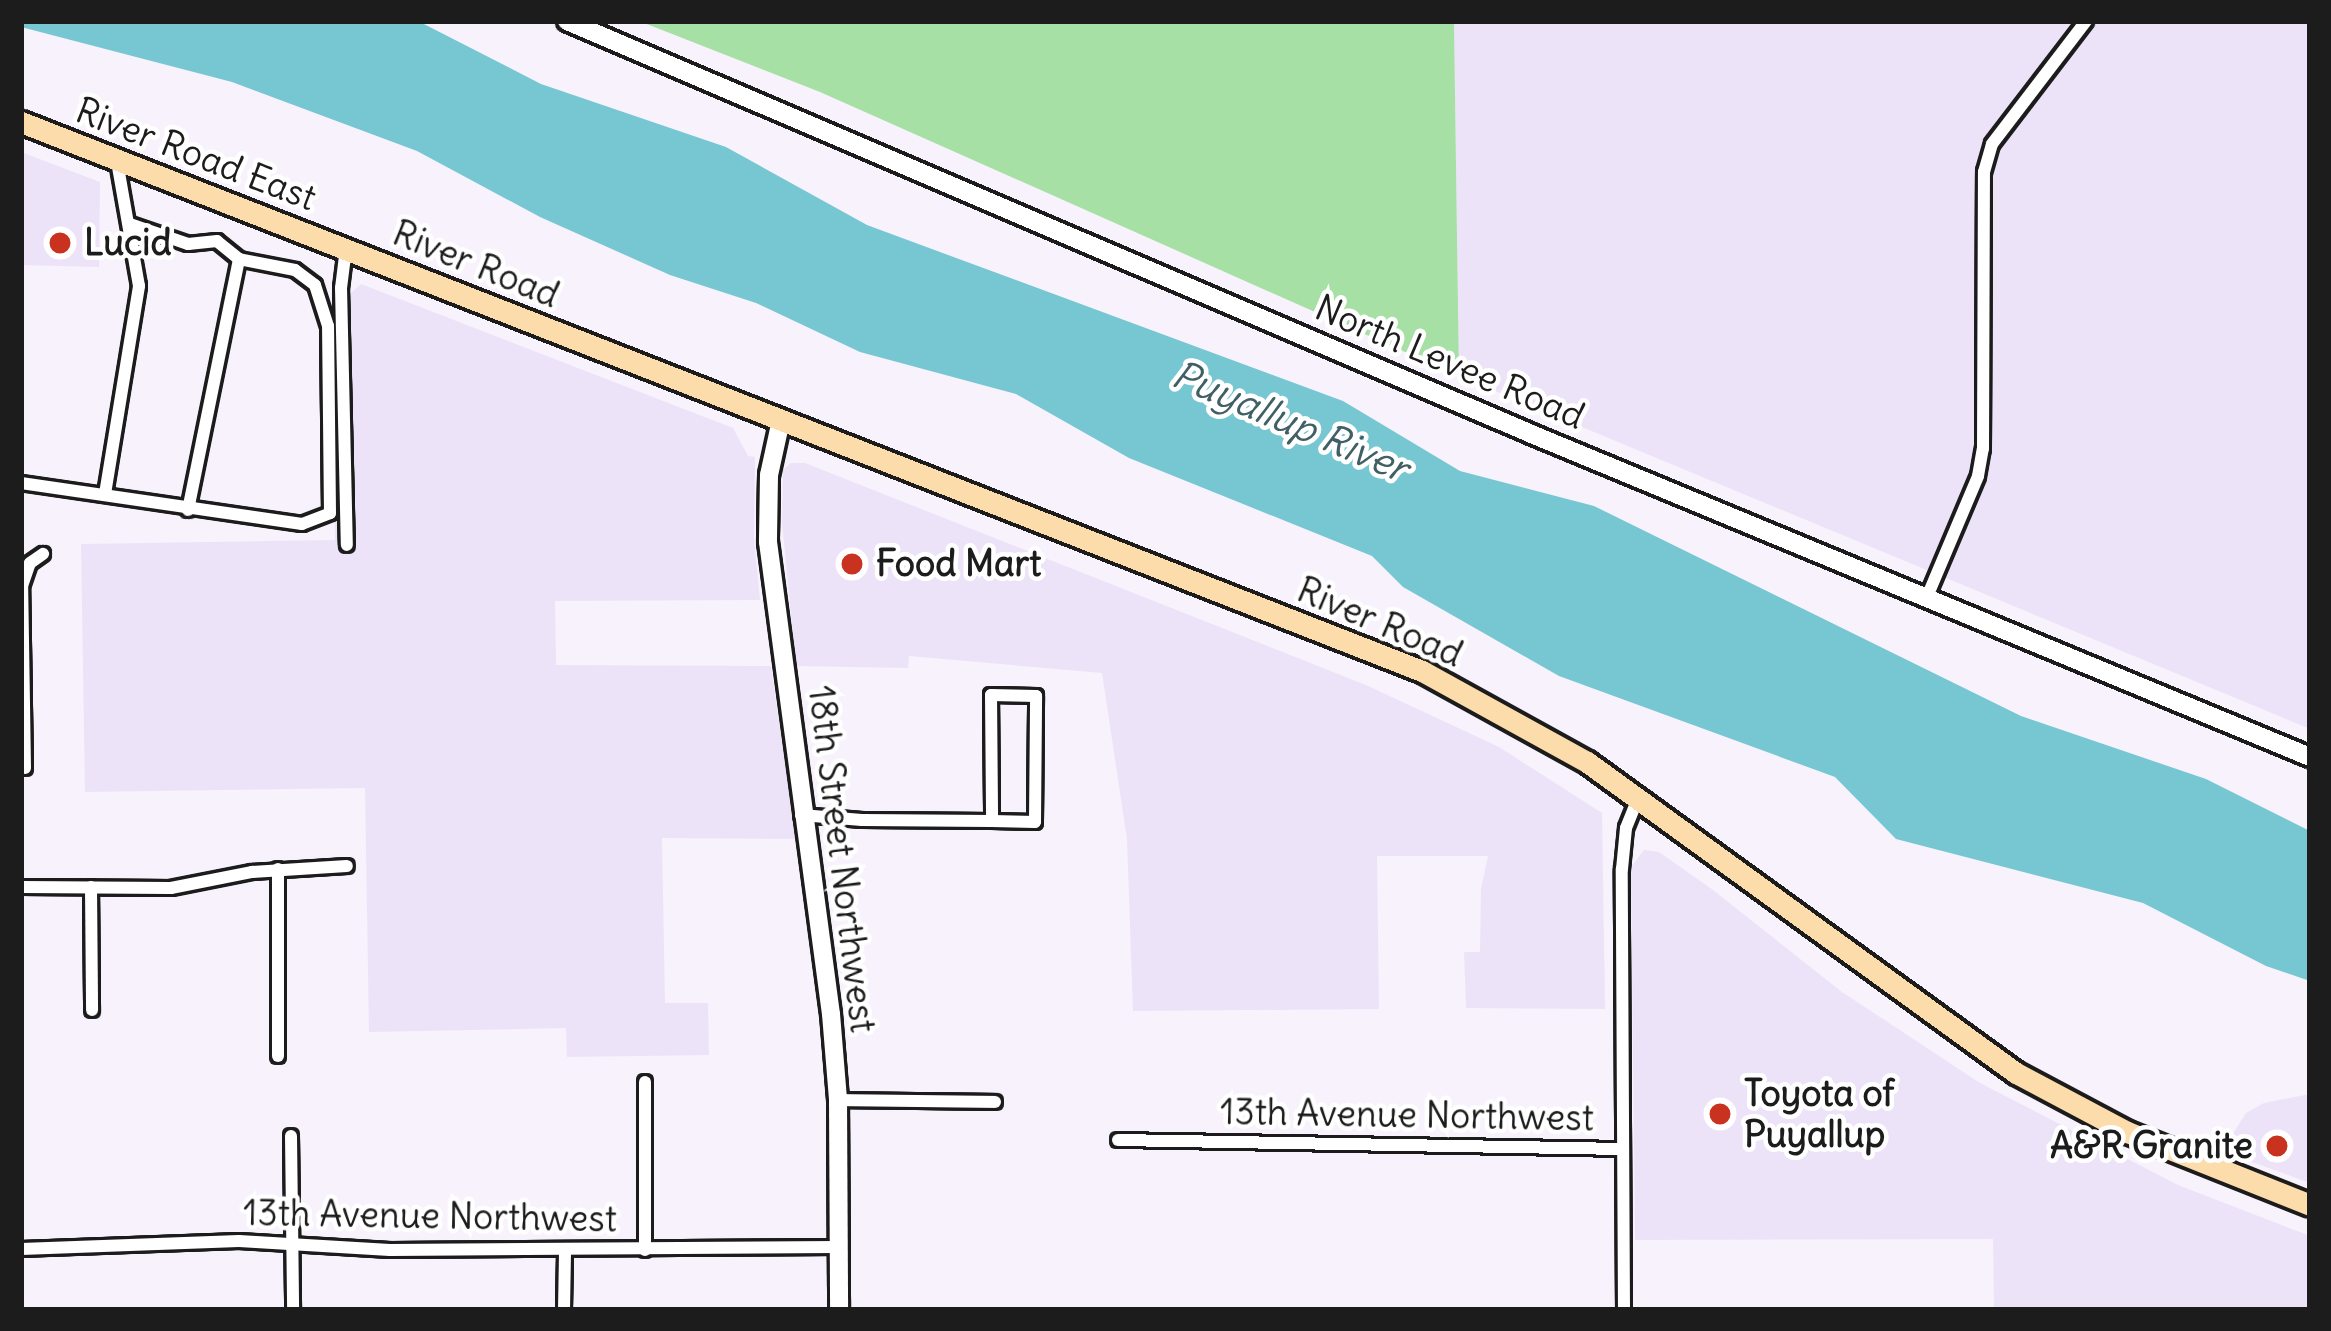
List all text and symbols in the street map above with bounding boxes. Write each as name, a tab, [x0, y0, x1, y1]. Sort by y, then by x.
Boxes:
street label: River Road East	[70, 88, 322, 220]
street label: River Road	[387, 211, 565, 317]
place label: Lucid	[84, 221, 172, 265]
marker: Lucid	[47, 230, 73, 256]
street label: North Levee Road	[1309, 286, 1591, 438]
water label: Puyallup River	[1165, 351, 1415, 493]
place label: Food Mart	[876, 542, 1041, 586]
marker: Food Mart	[839, 551, 865, 577]
street label: River Road	[1291, 568, 1469, 676]
street label: 18th Street Northwest	[799, 683, 885, 1035]
place label: Toyota of Puyallup	[1744, 1071, 1894, 1156]
street label: 13th Avenue Northwest	[1220, 1090, 1594, 1140]
marker: Toyota of Puyallup	[1707, 1101, 1733, 1127]
place label: A&R Granite	[2050, 1124, 2253, 1168]
marker: A&R Granite	[2264, 1133, 2290, 1159]
street label: 13th Avenue Northwest	[243, 1191, 617, 1241]

